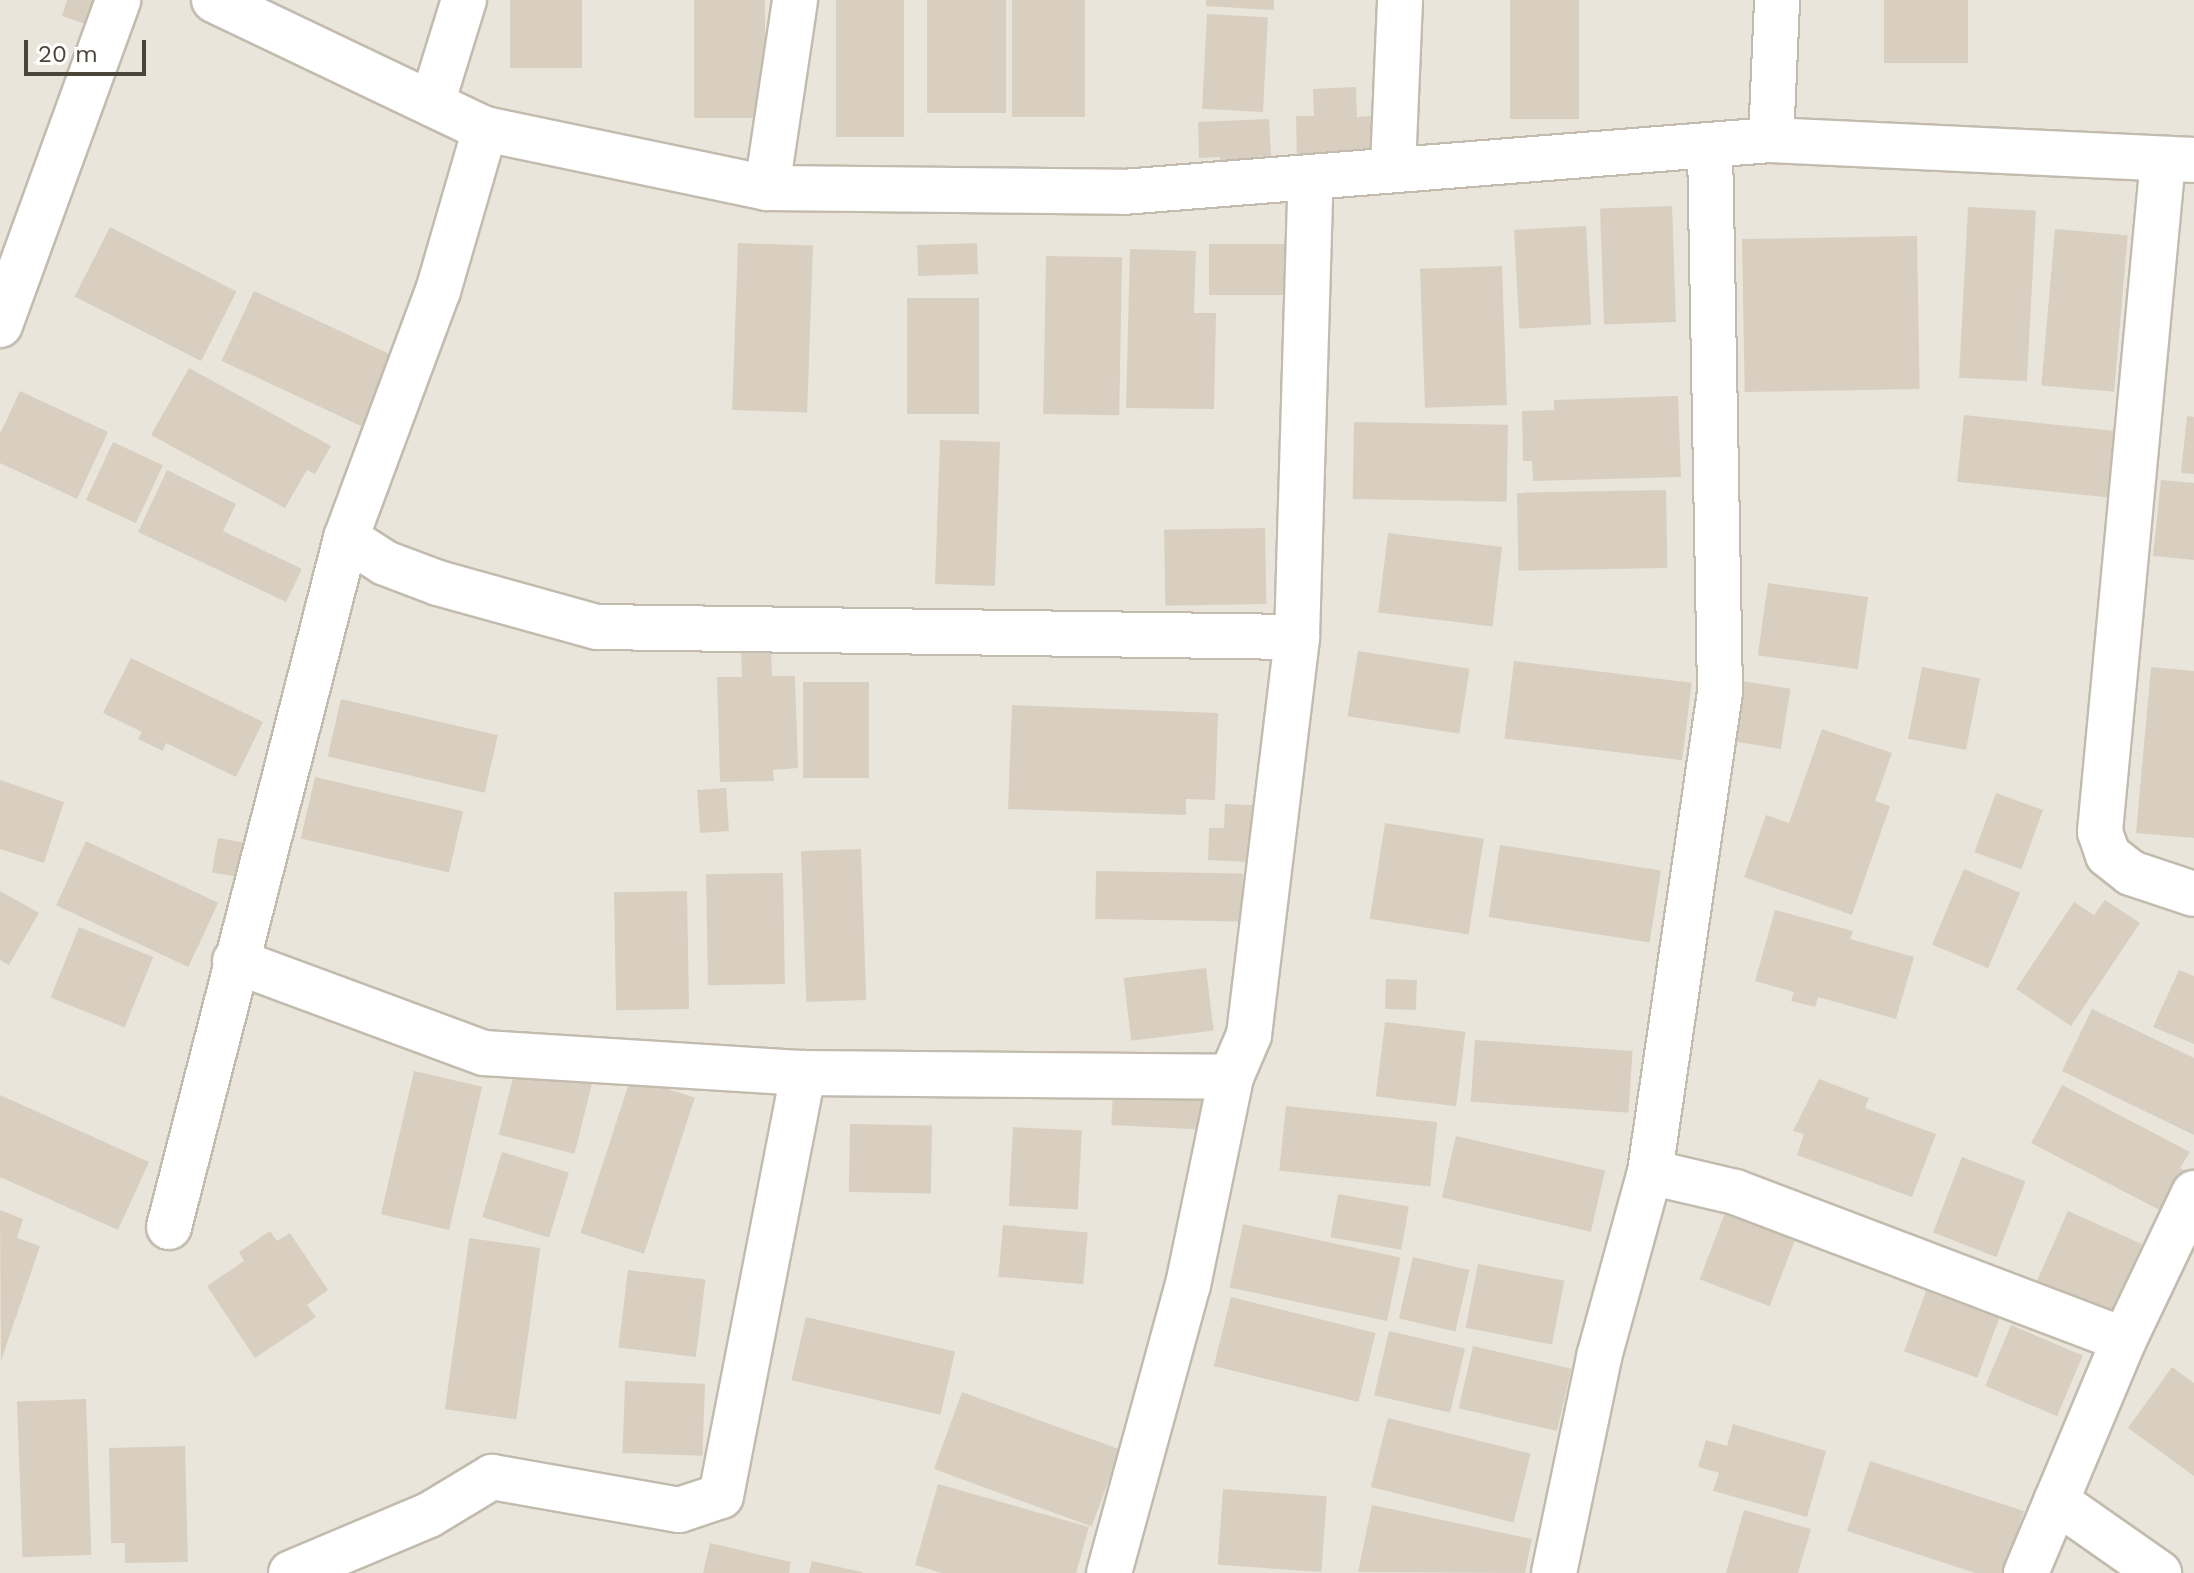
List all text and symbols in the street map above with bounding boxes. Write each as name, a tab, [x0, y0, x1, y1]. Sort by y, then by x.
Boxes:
scale bar	[28, 24, 150, 74]
text: 20 m	[38, 40, 98, 68]

